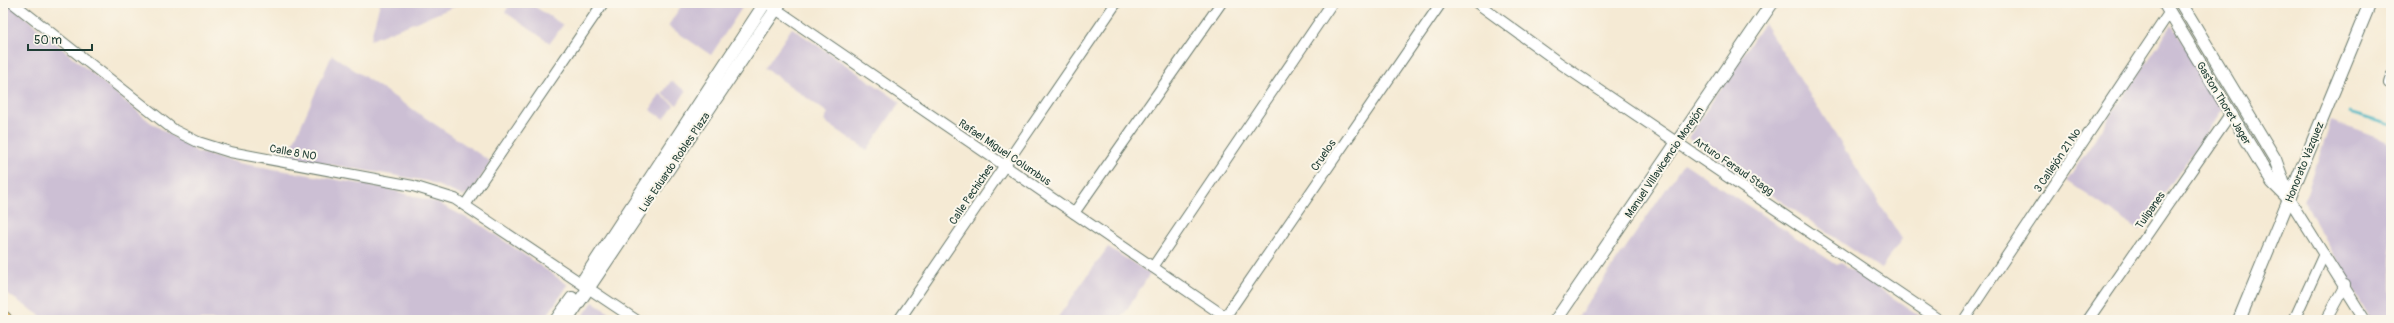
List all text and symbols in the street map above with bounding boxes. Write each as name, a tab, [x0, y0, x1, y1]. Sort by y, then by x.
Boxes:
scale bar	[28, 26, 92, 52]
text: 50 m	[34, 33, 62, 48]
street label: Gaston Thoret Jager	[2194, 59, 2254, 147]
street label: Manuel Villavicencio Morejón	[1622, 104, 1707, 220]
street label: Luis Eduardo Robles Plaza	[636, 110, 713, 215]
street label: Rafael Miguel Columbus	[956, 117, 1053, 188]
street label: Honorato Vázquez	[2282, 120, 2327, 204]
street label: 3 Callejón 21 No	[2031, 126, 2084, 195]
street label: Arturo Feraud Stagg	[1691, 135, 1777, 198]
street label: Cruelos	[1308, 137, 1339, 173]
street label: Calle 8 NO	[268, 142, 317, 163]
street label: Calle Pechiches	[946, 161, 997, 227]
street label: Tulipanes	[2133, 189, 2168, 231]

